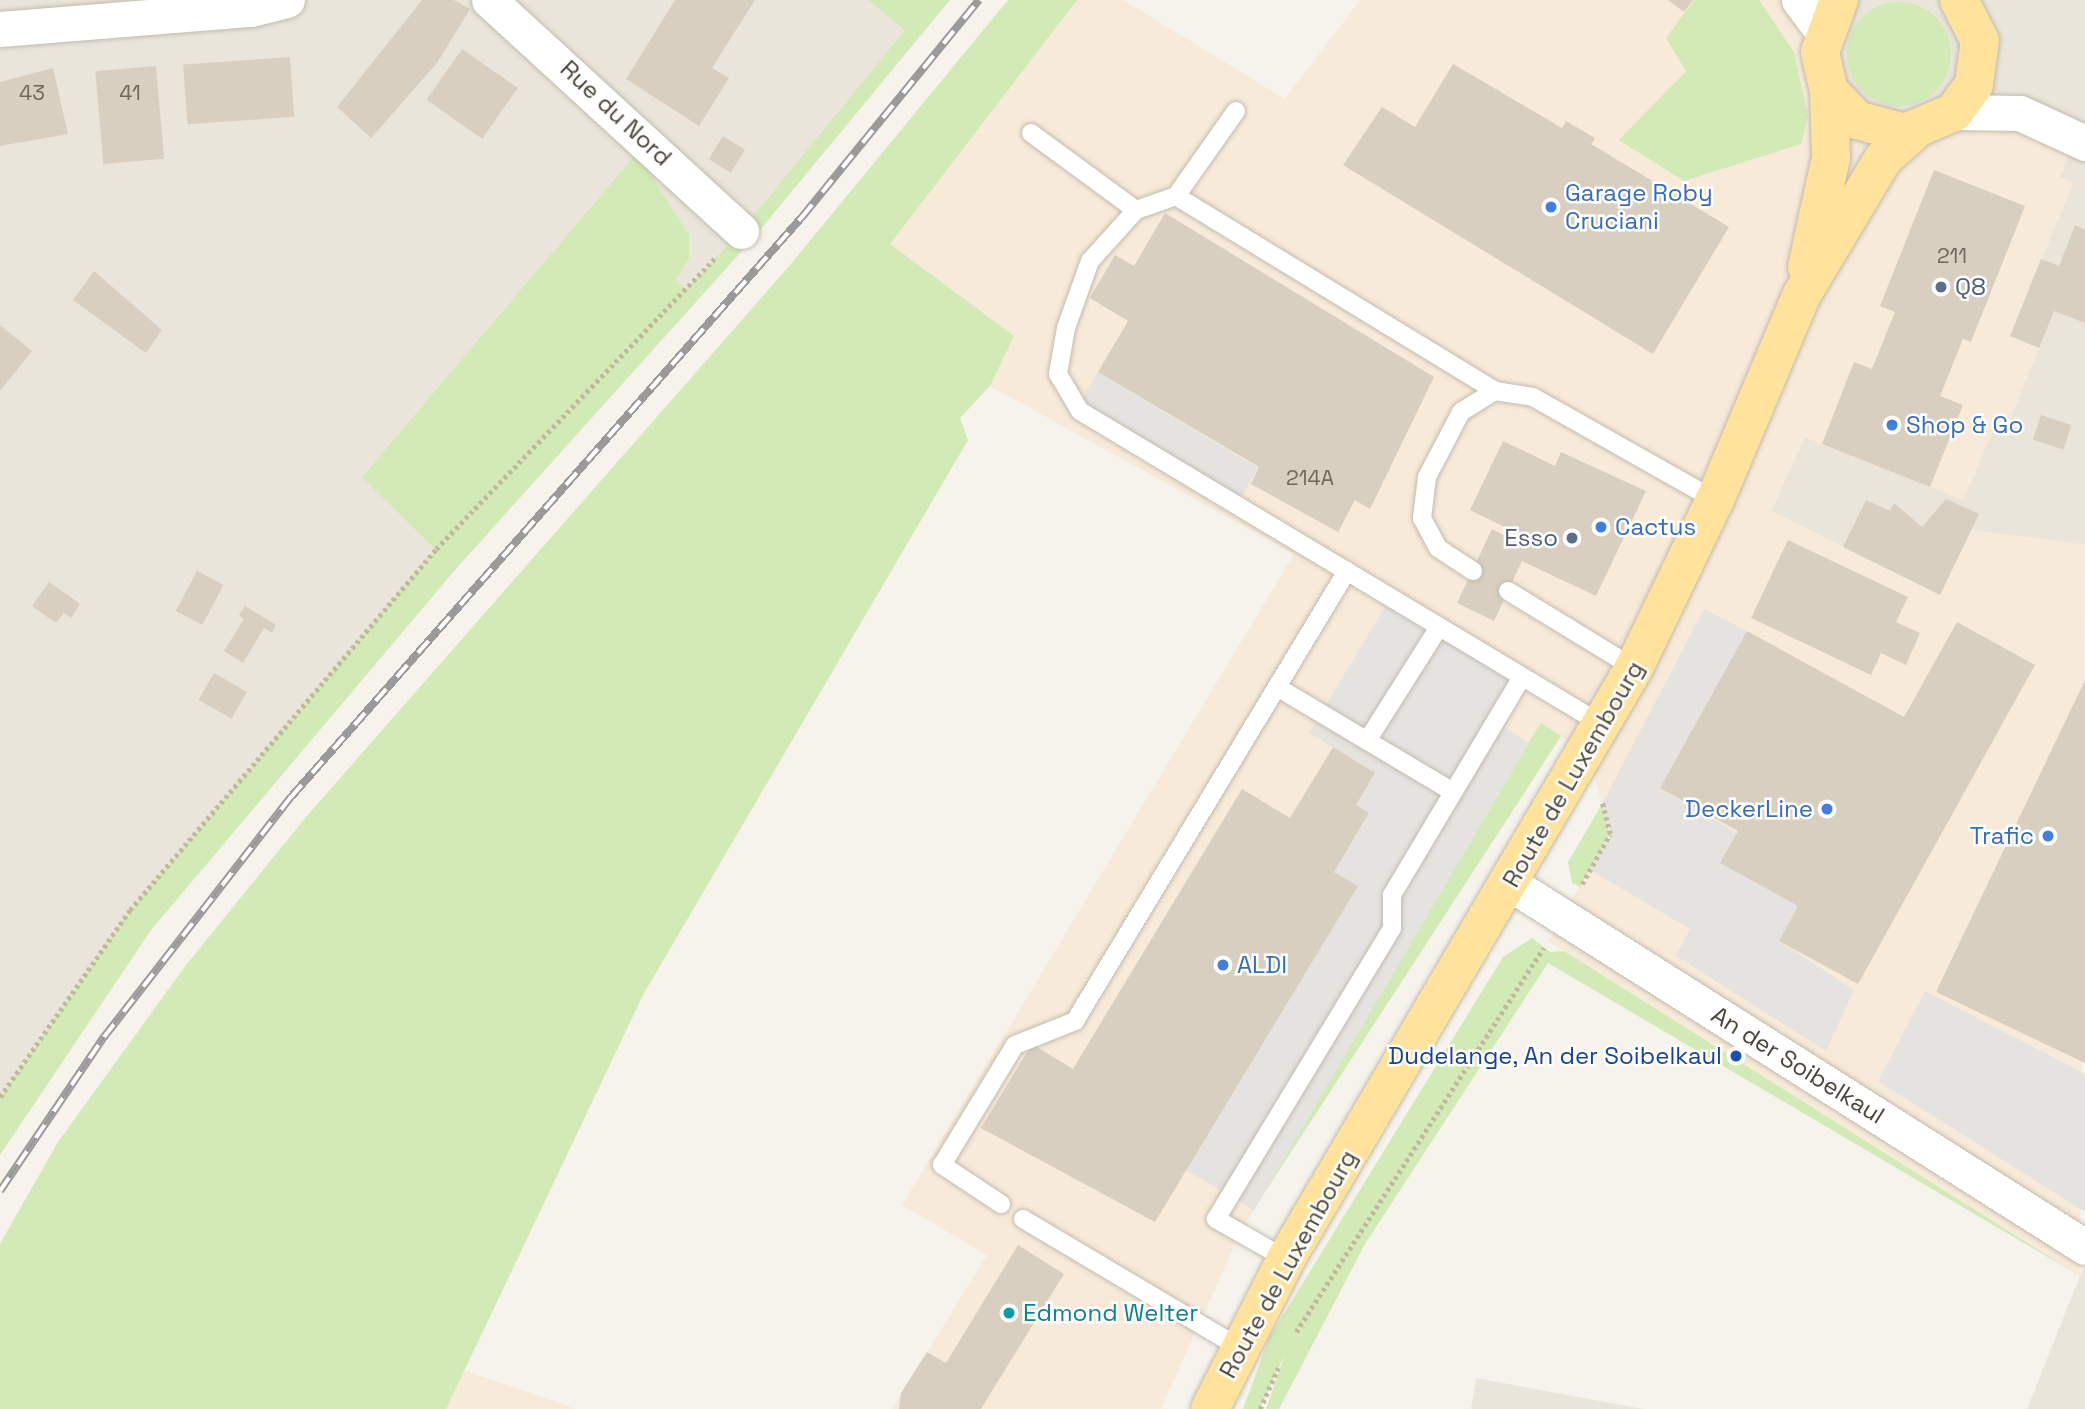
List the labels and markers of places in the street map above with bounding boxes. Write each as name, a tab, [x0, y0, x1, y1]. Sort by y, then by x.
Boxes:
place label: Garage Roby Cruciani	[1565, 179, 1713, 235]
marker: Garage Roby Cruciani	[1543, 199, 1559, 215]
place label: Q8	[1955, 273, 1986, 301]
marker: Q8	[1933, 279, 1949, 295]
place label: Shop & Go	[1906, 411, 2023, 439]
marker: Shop & Go	[1884, 417, 1900, 433]
place label: Cactus	[1615, 513, 1696, 541]
marker: Cactus	[1593, 519, 1609, 535]
place label: Esso	[1504, 524, 1558, 552]
marker: Esso	[1564, 530, 1580, 546]
place label: DeckerLine	[1685, 795, 1813, 823]
marker: DeckerLine	[1819, 801, 1835, 817]
place label: Trafic	[1970, 822, 2034, 850]
marker: Trafic	[2040, 828, 2056, 844]
place label: ALDI	[1237, 951, 1287, 979]
marker: ALDI	[1215, 957, 1231, 973]
place label: Dudelange, An der Soibelkaul	[1387, 1042, 1722, 1070]
marker: Dudelange, An der Soibelkaul	[1728, 1048, 1744, 1064]
place label: Edmond Welter	[1023, 1299, 1198, 1327]
marker: Edmond Welter	[1001, 1305, 1017, 1321]

